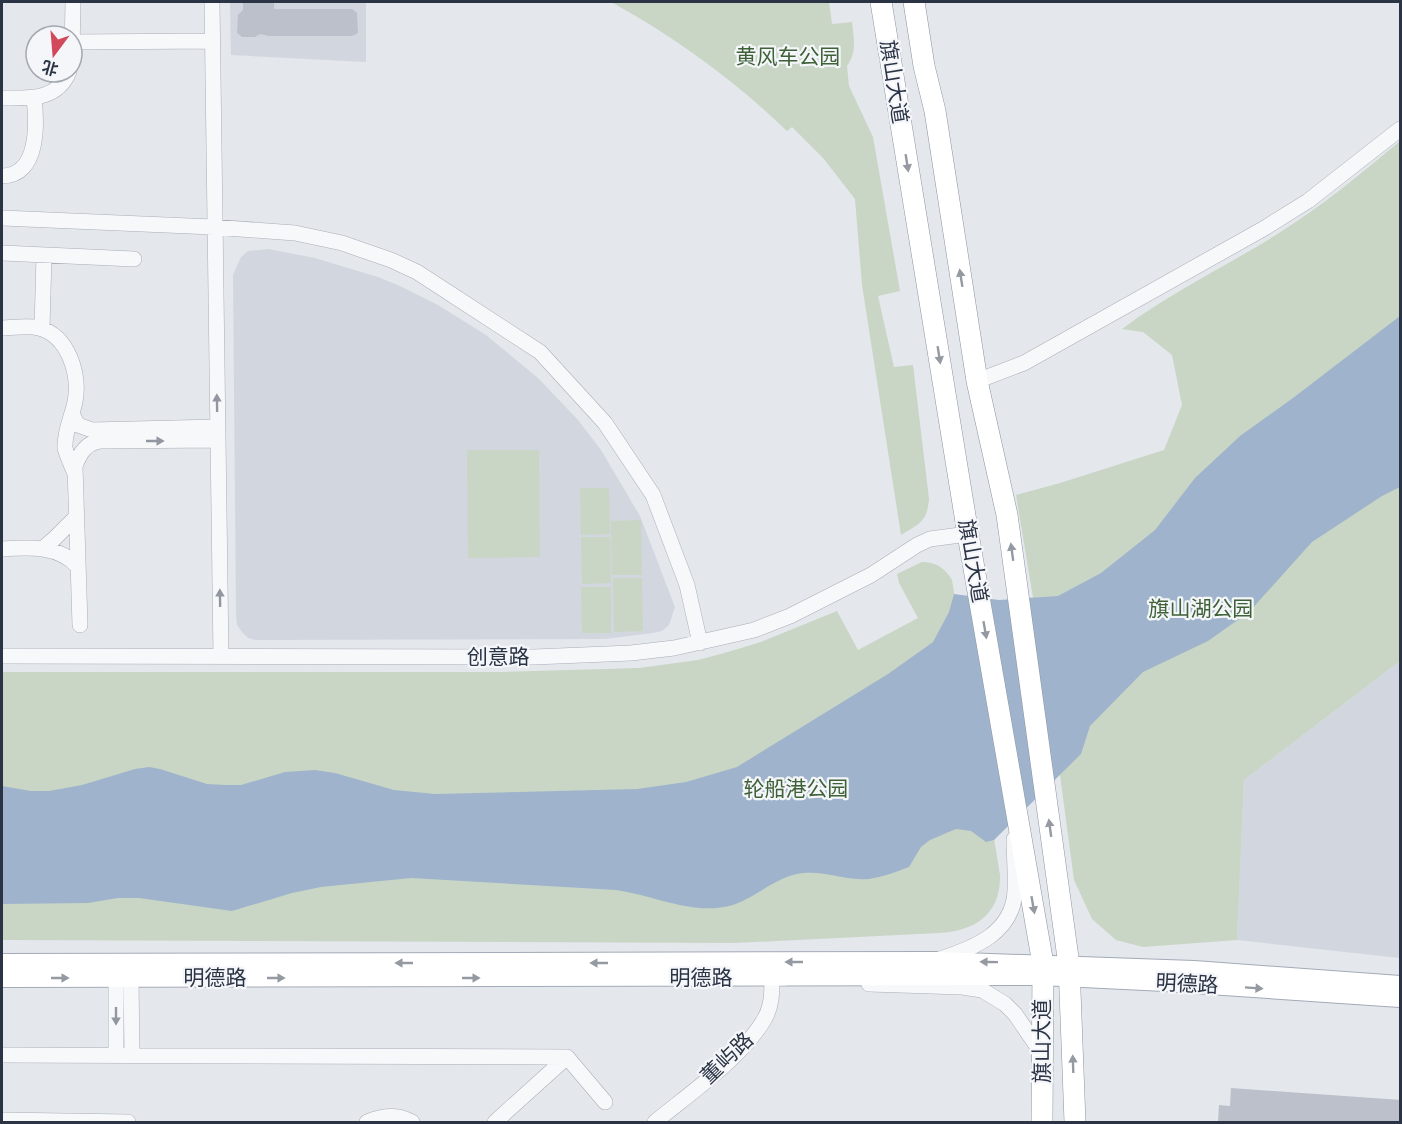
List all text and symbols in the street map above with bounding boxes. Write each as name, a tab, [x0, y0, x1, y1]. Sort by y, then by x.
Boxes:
north arrow	[24, 24, 84, 84]
street label: 旗山大道	[874, 38, 914, 126]
park label: 黄风车公园	[736, 43, 841, 71]
text: 北	[39, 56, 61, 80]
one-way arrow	[903, 153, 912, 172]
one-way arrow	[956, 268, 965, 287]
one-way arrow	[935, 346, 944, 365]
one-way arrow	[212, 393, 222, 412]
one-way arrow	[145, 436, 164, 446]
street label: 旗山大道	[952, 517, 994, 605]
one-way arrow	[1008, 542, 1017, 561]
one-way arrow	[215, 588, 225, 607]
park label: 旗山湖公园	[1149, 595, 1254, 623]
one-way arrow	[981, 621, 990, 640]
street label: 创意路	[467, 643, 530, 671]
park label: 轮船港公园	[744, 775, 849, 803]
one-way arrow	[1046, 819, 1055, 838]
one-way arrow	[1028, 896, 1037, 915]
one-way arrow	[785, 957, 804, 967]
one-way arrow	[395, 958, 414, 968]
one-way arrow	[590, 958, 609, 968]
one-way arrow	[980, 958, 999, 967]
street label: 明德路	[184, 964, 247, 992]
street label: 明德路	[670, 964, 733, 992]
street label: 明德路	[1155, 968, 1219, 1000]
one-way arrow	[50, 973, 69, 983]
one-way arrow	[266, 973, 285, 983]
one-way arrow	[461, 973, 480, 983]
one-way arrow	[1244, 983, 1263, 993]
street label: 旗山大道	[1028, 999, 1056, 1083]
one-way arrow	[111, 1007, 121, 1026]
street label: 董屿路	[695, 1026, 759, 1090]
one-way arrow	[1068, 1055, 1077, 1074]

